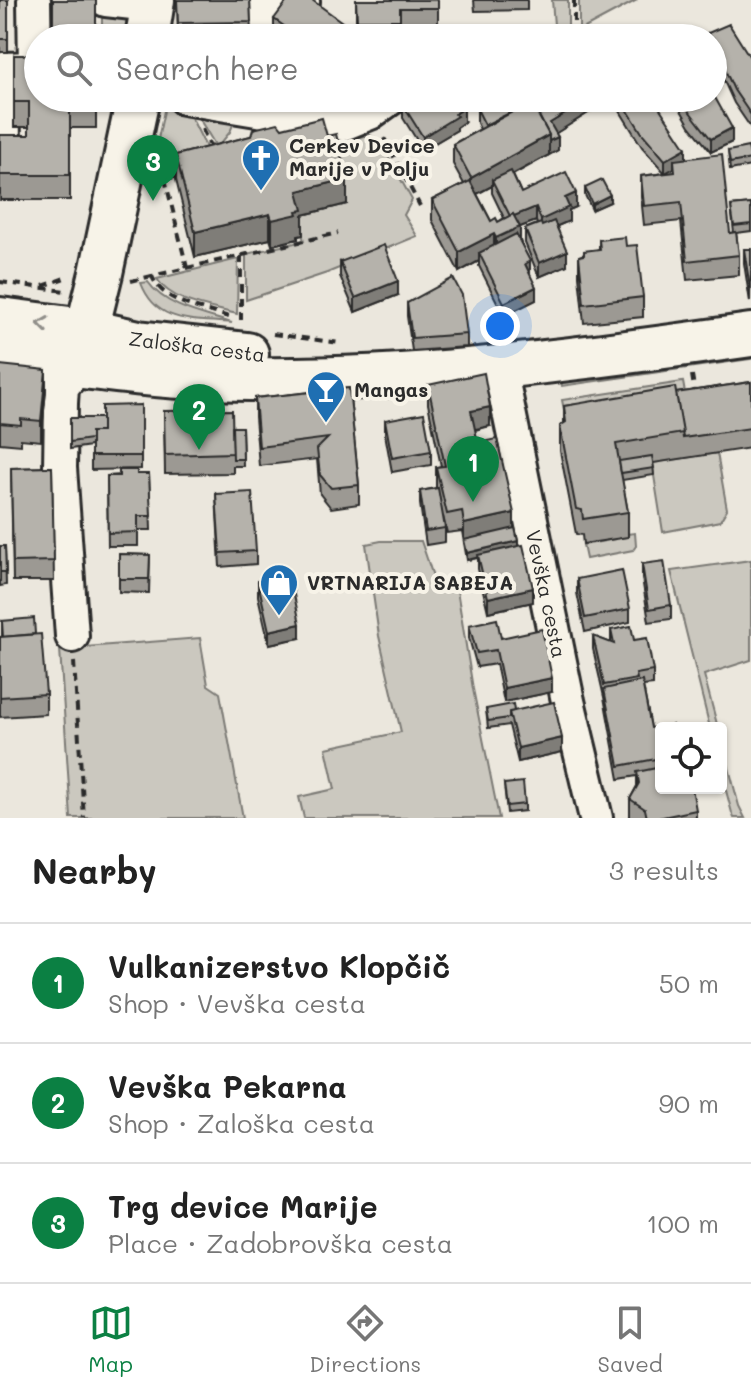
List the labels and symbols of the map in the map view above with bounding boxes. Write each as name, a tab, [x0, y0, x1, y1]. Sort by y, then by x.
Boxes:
place label: Cerkev Device Marije v Polju	[289, 132, 435, 181]
pin: 3	[127, 135, 179, 201]
church icon: Cerkev Device Marije v Polju	[240, 137, 282, 192]
your location	[480, 306, 520, 346]
one-way arrow	[36, 316, 50, 333]
street label: Zaloška cesta	[127, 325, 267, 367]
bar icon: Mangas	[305, 369, 347, 424]
place label: Mangas	[354, 376, 428, 402]
pin: 2	[173, 384, 225, 450]
pin: 1	[447, 436, 499, 502]
street label: Vevška cesta	[521, 527, 573, 660]
shop icon: VRTNARIJA SABEJA	[258, 562, 300, 617]
place label: VRTNARIJA SABEJA	[307, 569, 513, 595]

